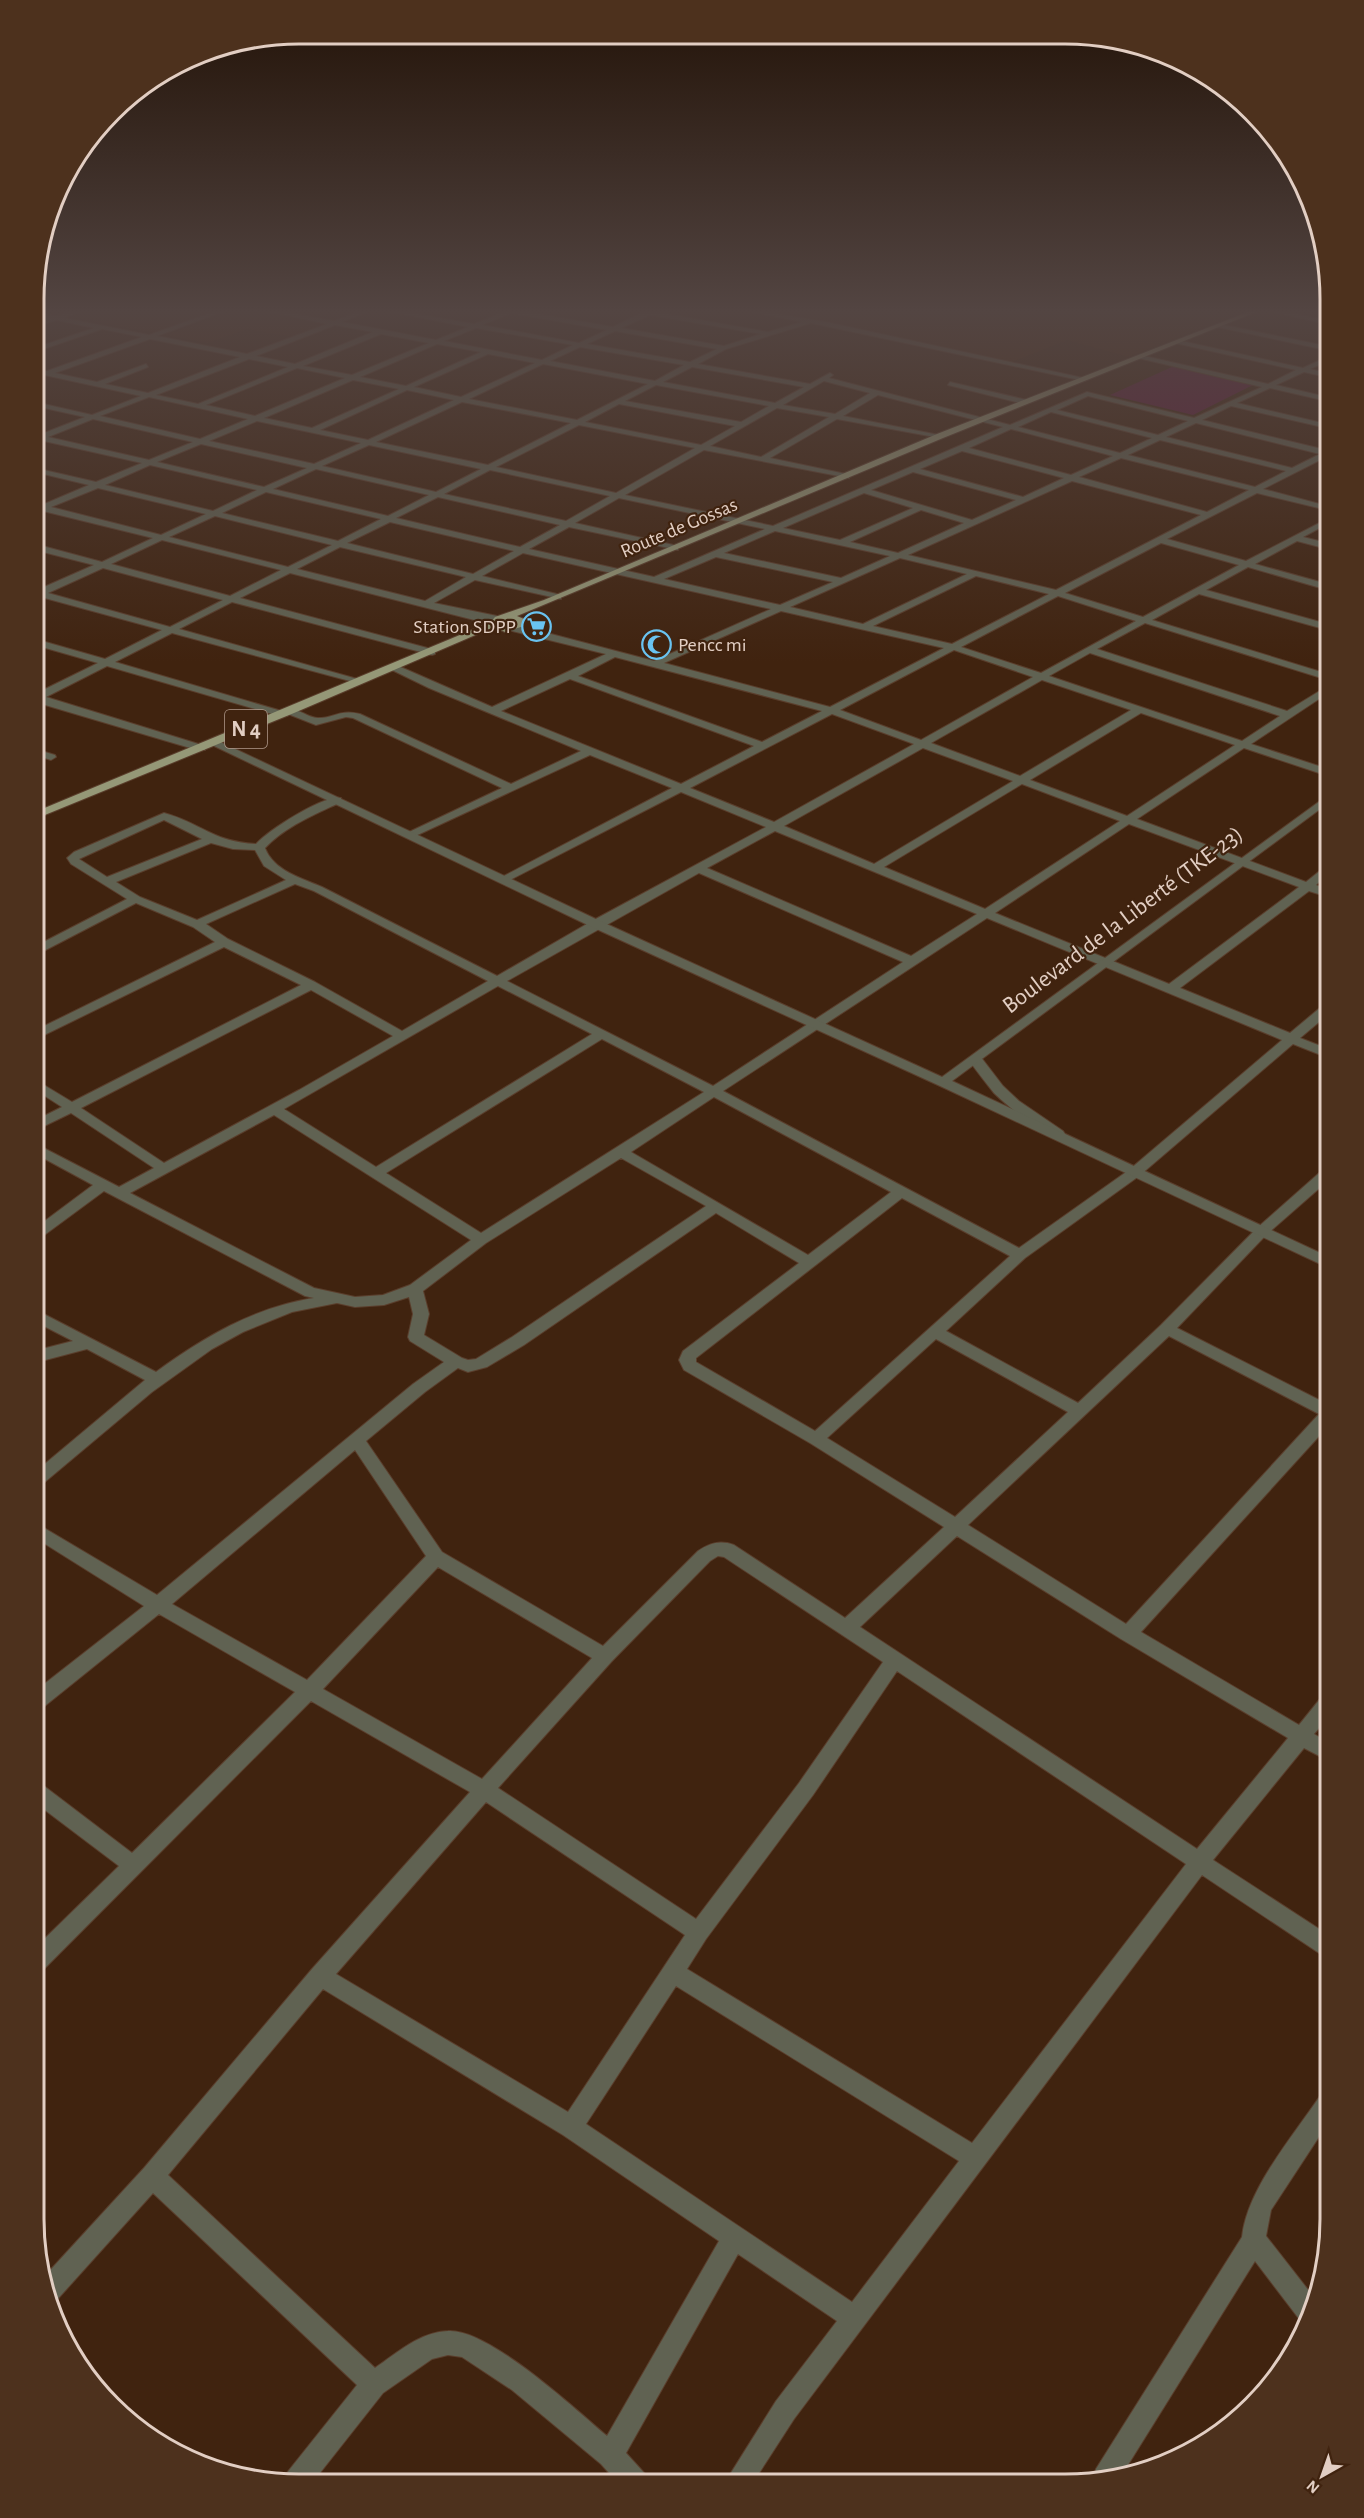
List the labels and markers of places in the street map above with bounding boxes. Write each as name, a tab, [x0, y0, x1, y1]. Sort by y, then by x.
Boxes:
supermarket icon: Station SDPP	[521, 611, 553, 643]
place label: Station SDPP	[413, 617, 516, 637]
mosque icon: Pencc mi	[641, 629, 673, 661]
place label: Pencc mi	[678, 635, 747, 655]

